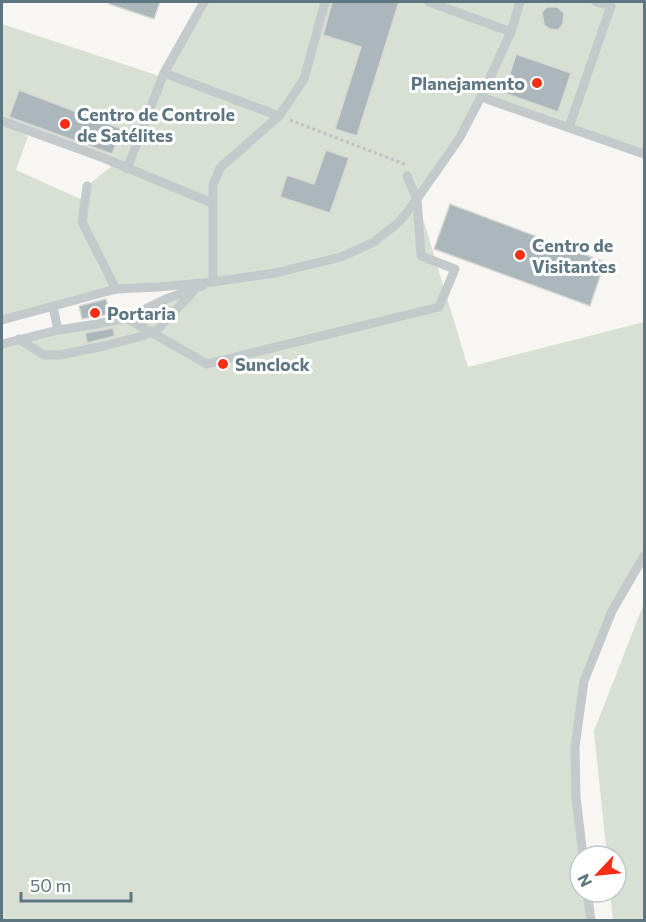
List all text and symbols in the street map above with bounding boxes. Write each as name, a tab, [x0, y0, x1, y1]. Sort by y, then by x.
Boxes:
place label: Planejamento	[411, 72, 525, 94]
marker: Planejamento	[530, 76, 544, 90]
place label: Centro de Controle de Satélites	[77, 103, 235, 146]
marker: Centro de Controle de Satélites	[58, 117, 72, 131]
place label: Centro de Visitantes	[532, 234, 616, 277]
marker: Centro de Visitantes	[513, 248, 527, 262]
place label: Portaria	[107, 302, 176, 324]
marker: Portaria	[88, 306, 102, 320]
place label: Sunclock	[235, 353, 311, 375]
marker: Sunclock	[216, 357, 230, 371]
north arrow	[568, 844, 628, 904]
scale bar	[21, 865, 130, 903]
text: N	[573, 871, 595, 890]
text: 50 m	[30, 874, 71, 896]

